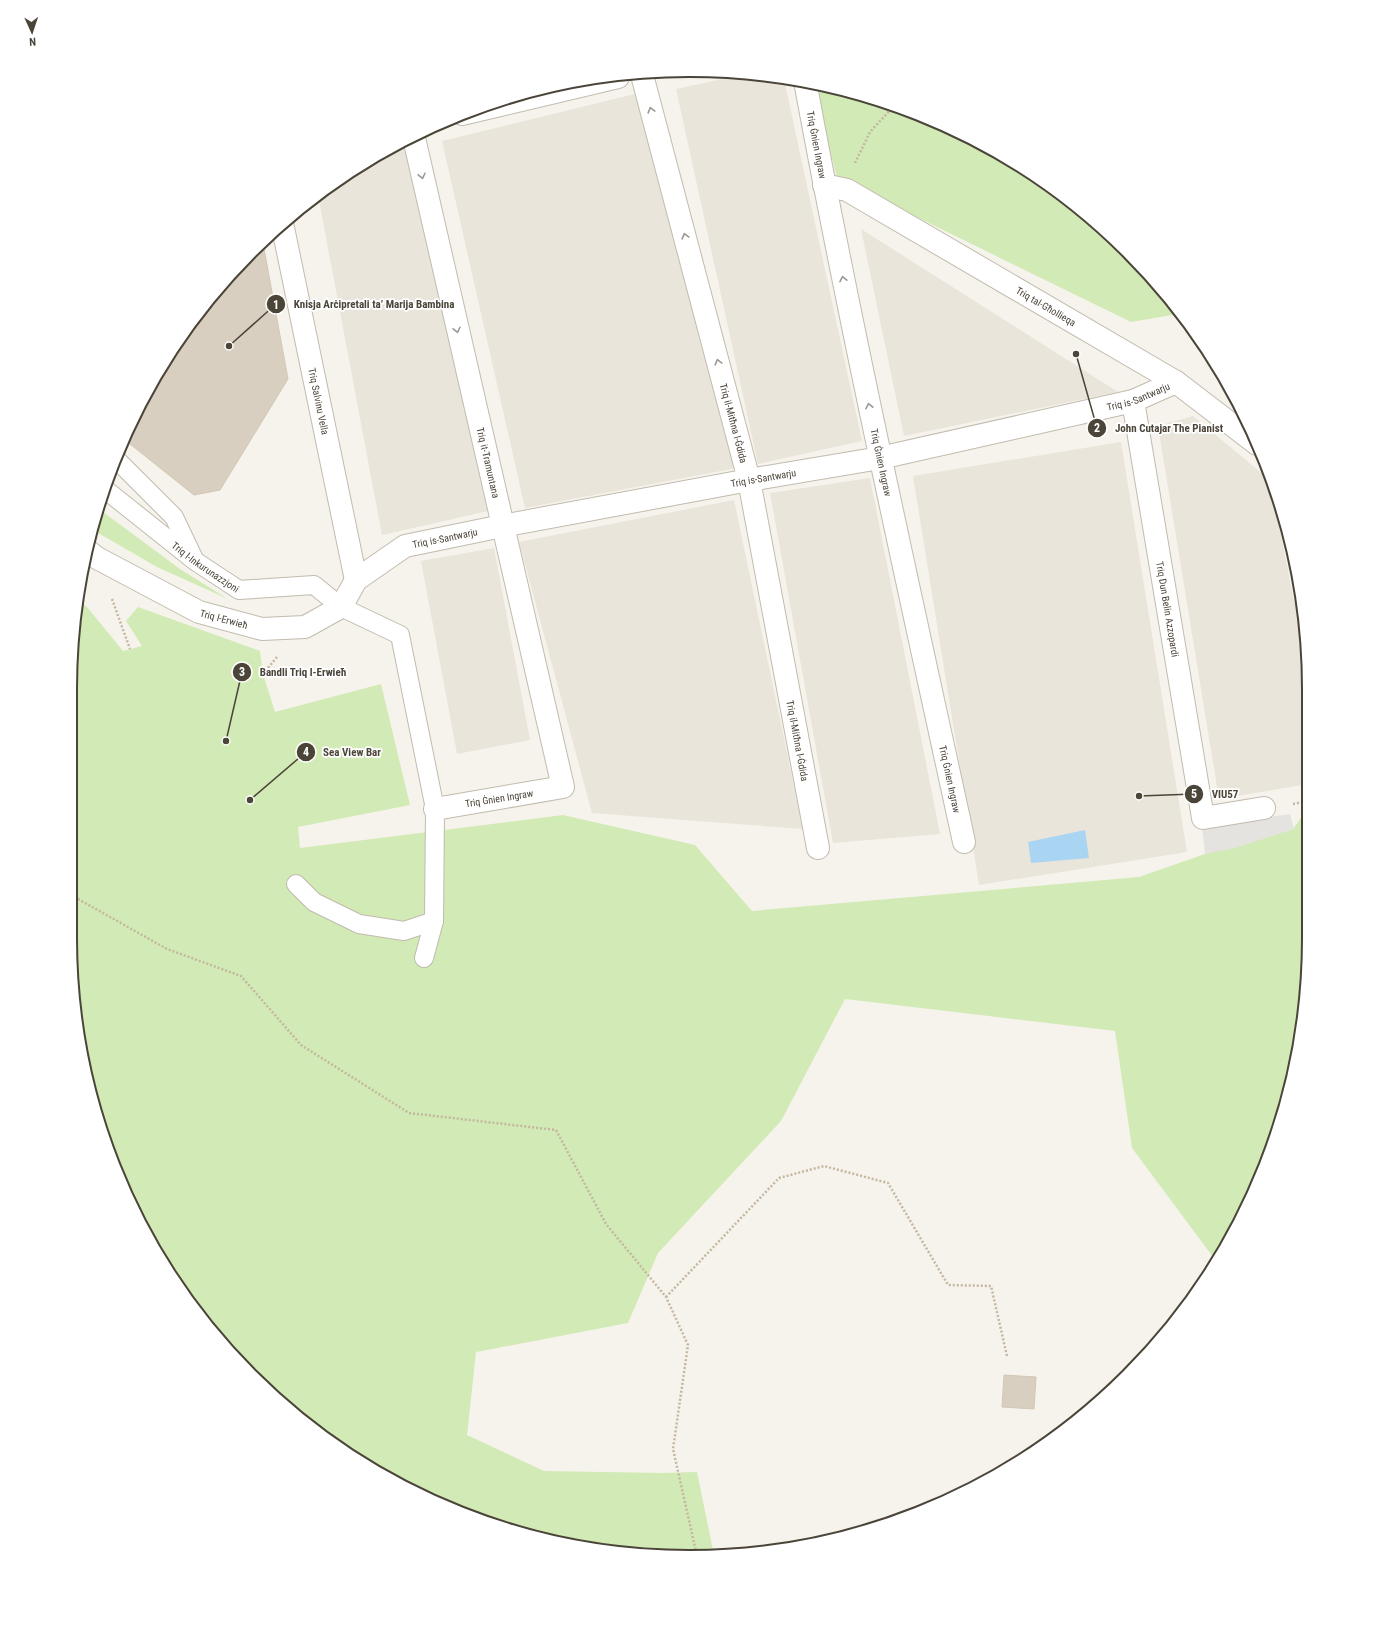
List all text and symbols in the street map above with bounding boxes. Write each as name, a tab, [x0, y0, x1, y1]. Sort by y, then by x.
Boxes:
north arrow	[12, 12, 52, 52]
text: N	[29, 35, 36, 48]
one-way arrow	[648, 107, 656, 113]
street label: Triq Ġnien Ingraw	[805, 110, 828, 180]
one-way arrow	[418, 173, 426, 179]
one-way arrow	[681, 233, 689, 239]
one-way arrow	[840, 276, 848, 282]
street label: Triq tal-Għollieqa	[1014, 285, 1078, 328]
callout: Knisja Arċipretali ta’ Marija Bambina	[266, 293, 462, 316]
text: 1	[273, 298, 279, 312]
text: Knisja Arċipretali ta’ Marija Bambina	[294, 298, 454, 311]
one-way arrow	[453, 327, 461, 333]
one-way arrow	[714, 358, 723, 365]
street label: Triq Salvinu Vella	[306, 367, 331, 436]
street label: Triq is-Santwarju	[1106, 380, 1172, 413]
street label: Triq il-Mitħna l-Ġdida	[718, 382, 749, 464]
one-way arrow	[866, 403, 874, 410]
callout: John Cutajar The Pianist	[1087, 416, 1231, 439]
text: 2	[1094, 421, 1100, 435]
text: John Cutajar The Pianist	[1115, 422, 1224, 435]
street label: Triq it-Tramuntana	[475, 426, 502, 499]
street label: Triq Ġnien Ingraw	[869, 428, 894, 498]
street label: Triq is-Santwarju	[730, 467, 797, 489]
street label: Triq is-Santwarju	[412, 526, 479, 550]
street label: Triq l-Inkurunazzjoni	[170, 540, 241, 595]
street label: Triq Dun Belin Azzopardi	[1154, 561, 1181, 658]
street label: Triq l-Erwieħ	[199, 608, 249, 631]
callout: Bandli Triq l-Erwieħ	[232, 660, 355, 683]
text: 3	[239, 665, 245, 679]
text: Bandli Triq l-Erwieħ	[260, 666, 347, 679]
street label: Triq il-Mitħna l-Ġdida	[784, 699, 810, 782]
callout: Sea View Bar	[296, 741, 389, 764]
street label: Triq Ġnien Ingraw	[937, 744, 963, 814]
text: 4	[303, 745, 309, 759]
text: Sea View Bar	[323, 746, 381, 759]
callout: VIU57	[1184, 783, 1247, 806]
street label: Triq Ġnien Ingraw	[464, 787, 534, 809]
text: 5	[1191, 787, 1197, 801]
text: VIU57	[1212, 788, 1239, 801]

